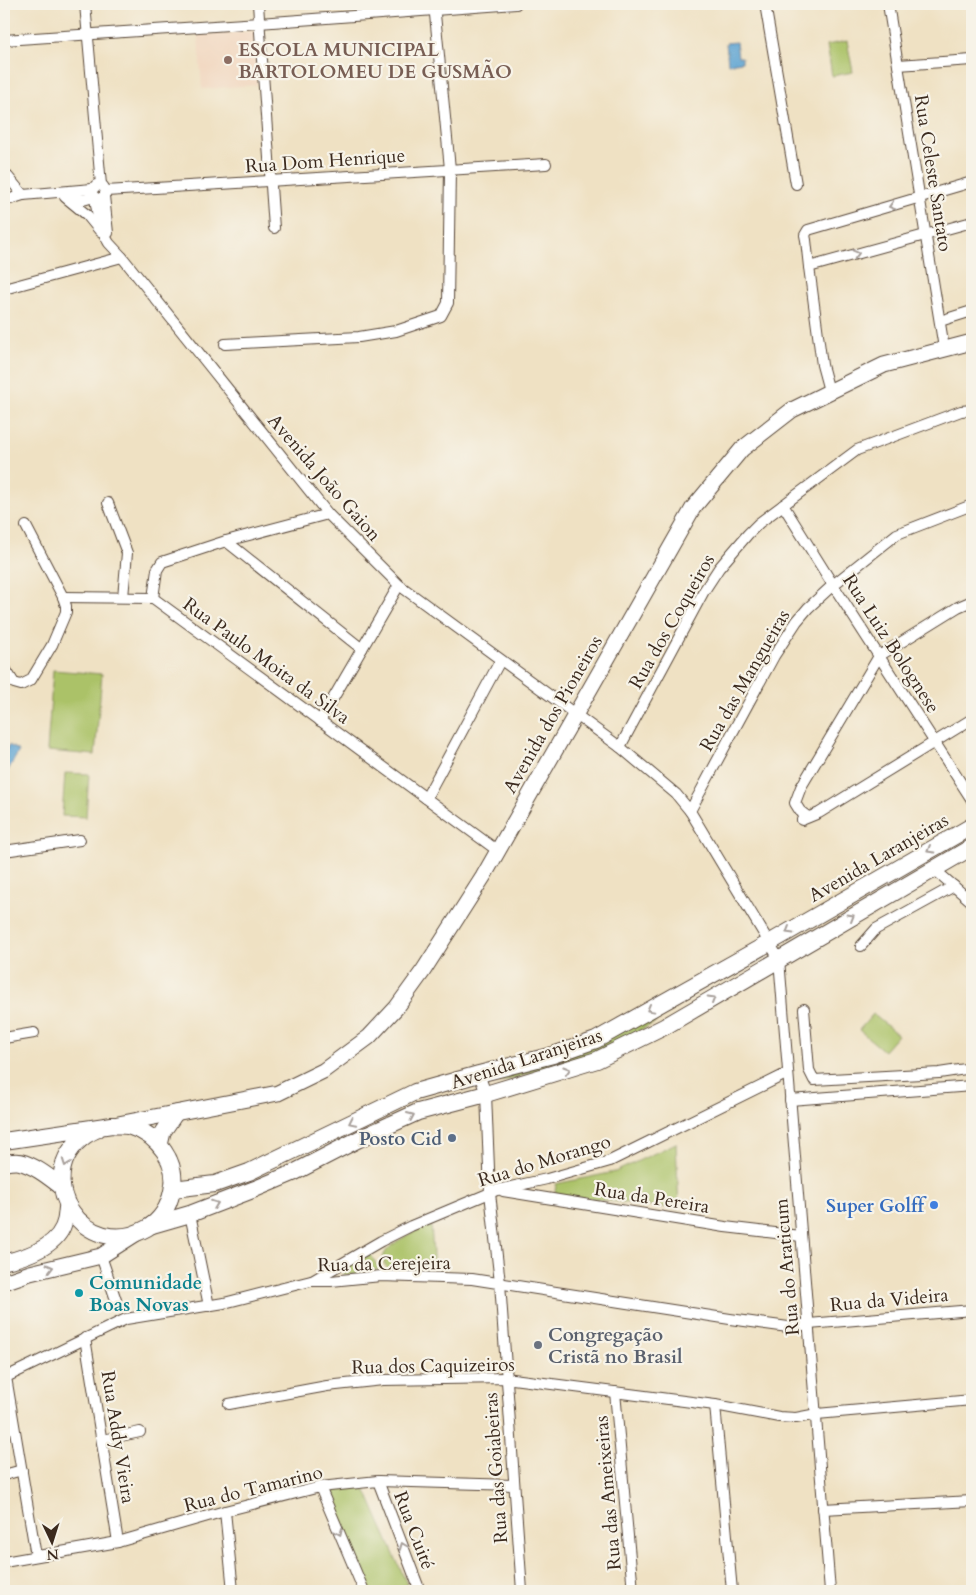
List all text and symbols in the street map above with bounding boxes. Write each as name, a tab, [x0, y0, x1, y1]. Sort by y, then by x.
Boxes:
place label: ESCOLA MUNICIPAL BARTOLOMEU DE GUSMÃO	[238, 37, 512, 85]
marker: ESCOLA MUNICIPAL BARTOLOMEU DE GUSMÃO	[222, 54, 234, 66]
street label: Rua Celeste Santato	[908, 93, 958, 254]
street label: Rua Dom Henrique	[244, 142, 406, 180]
one-way arrow	[888, 200, 896, 210]
one-way arrow	[851, 249, 860, 260]
street label: Avenida João Gaion	[262, 408, 387, 547]
street label: Rua dos Coqueiros	[623, 549, 721, 694]
street label: Rua Luiz Bolognese	[836, 569, 946, 718]
street label: Rua Paulo Moita da Silva	[178, 591, 355, 730]
street label: Rua das Mangueiras	[694, 605, 796, 756]
street label: Avenida dos Pioneiros	[497, 631, 609, 798]
street label: Avenida Laranjeiras	[804, 807, 953, 909]
one-way arrow	[926, 844, 935, 854]
one-way arrow	[846, 914, 855, 924]
one-way arrow	[785, 925, 794, 935]
one-way arrow	[707, 995, 716, 1005]
one-way arrow	[646, 1003, 655, 1013]
street label: Avenida Laranjeiras	[447, 1022, 605, 1096]
one-way arrow	[562, 1065, 570, 1075]
one-way arrow	[406, 1111, 415, 1122]
one-way arrow	[348, 1116, 357, 1126]
place label: Posto Cid	[359, 1126, 442, 1152]
street label: Rua do Morango	[475, 1128, 614, 1193]
marker: Posto Cid	[446, 1132, 458, 1144]
one-way arrow	[62, 1158, 72, 1166]
street label: Rua da Pereira	[592, 1176, 711, 1220]
place label: Super Golff	[826, 1193, 928, 1219]
street label: Rua do Araticum	[768, 1196, 806, 1337]
marker: Super Golff	[928, 1199, 940, 1211]
one-way arrow	[210, 1200, 219, 1211]
street label: Rua da Cerejeira	[317, 1250, 451, 1278]
one-way arrow	[46, 1263, 55, 1274]
place label: Comunidade Boas Novas	[89, 1270, 202, 1318]
street label: Rua da Videira	[829, 1282, 949, 1318]
marker: Comunidade Boas Novas	[73, 1287, 85, 1299]
place label: Congregação Cristã no Brasil	[548, 1322, 683, 1370]
marker: Congregação Cristã no Brasil	[532, 1339, 544, 1351]
street label: Rua dos Caquizeiros	[351, 1352, 515, 1380]
street label: Rua Addy Vieira	[95, 1369, 141, 1505]
street label: Rua das Goiabeiras	[478, 1392, 514, 1544]
street label: Rua das Ameixeiras	[588, 1414, 628, 1571]
street label: Rua do Tamarino	[181, 1459, 325, 1519]
street label: Rua Cuité	[387, 1487, 441, 1573]
north arrow	[28, 1518, 78, 1568]
one-way arrow	[332, 1527, 343, 1536]
one-way arrow	[398, 1542, 409, 1551]
text: N	[46, 1545, 60, 1564]

